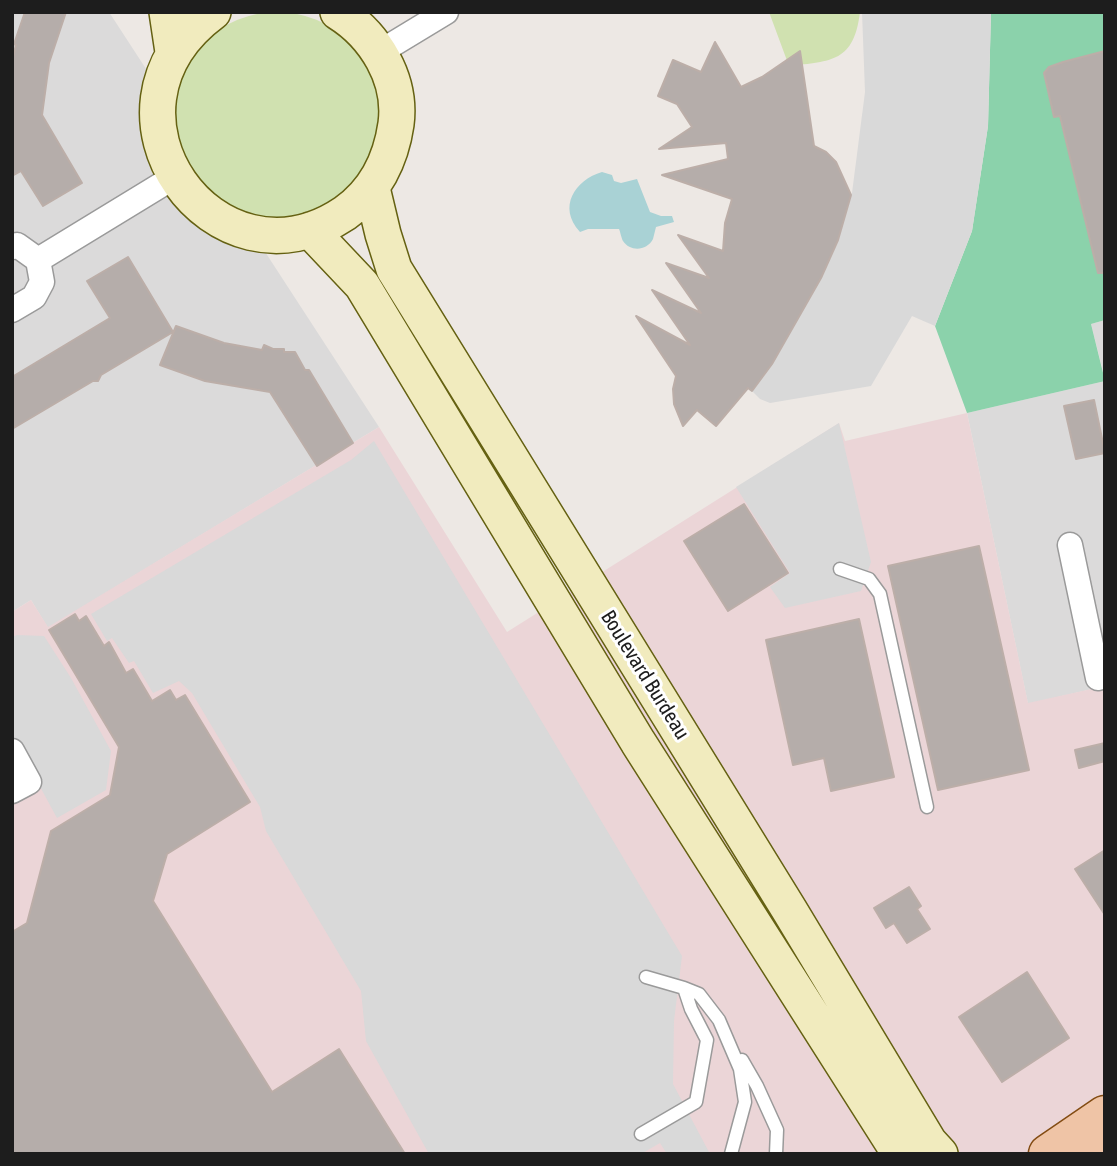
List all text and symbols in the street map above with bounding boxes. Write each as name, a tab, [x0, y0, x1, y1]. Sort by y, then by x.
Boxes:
street label: Boulevard Burdeau	[595, 606, 695, 744]

